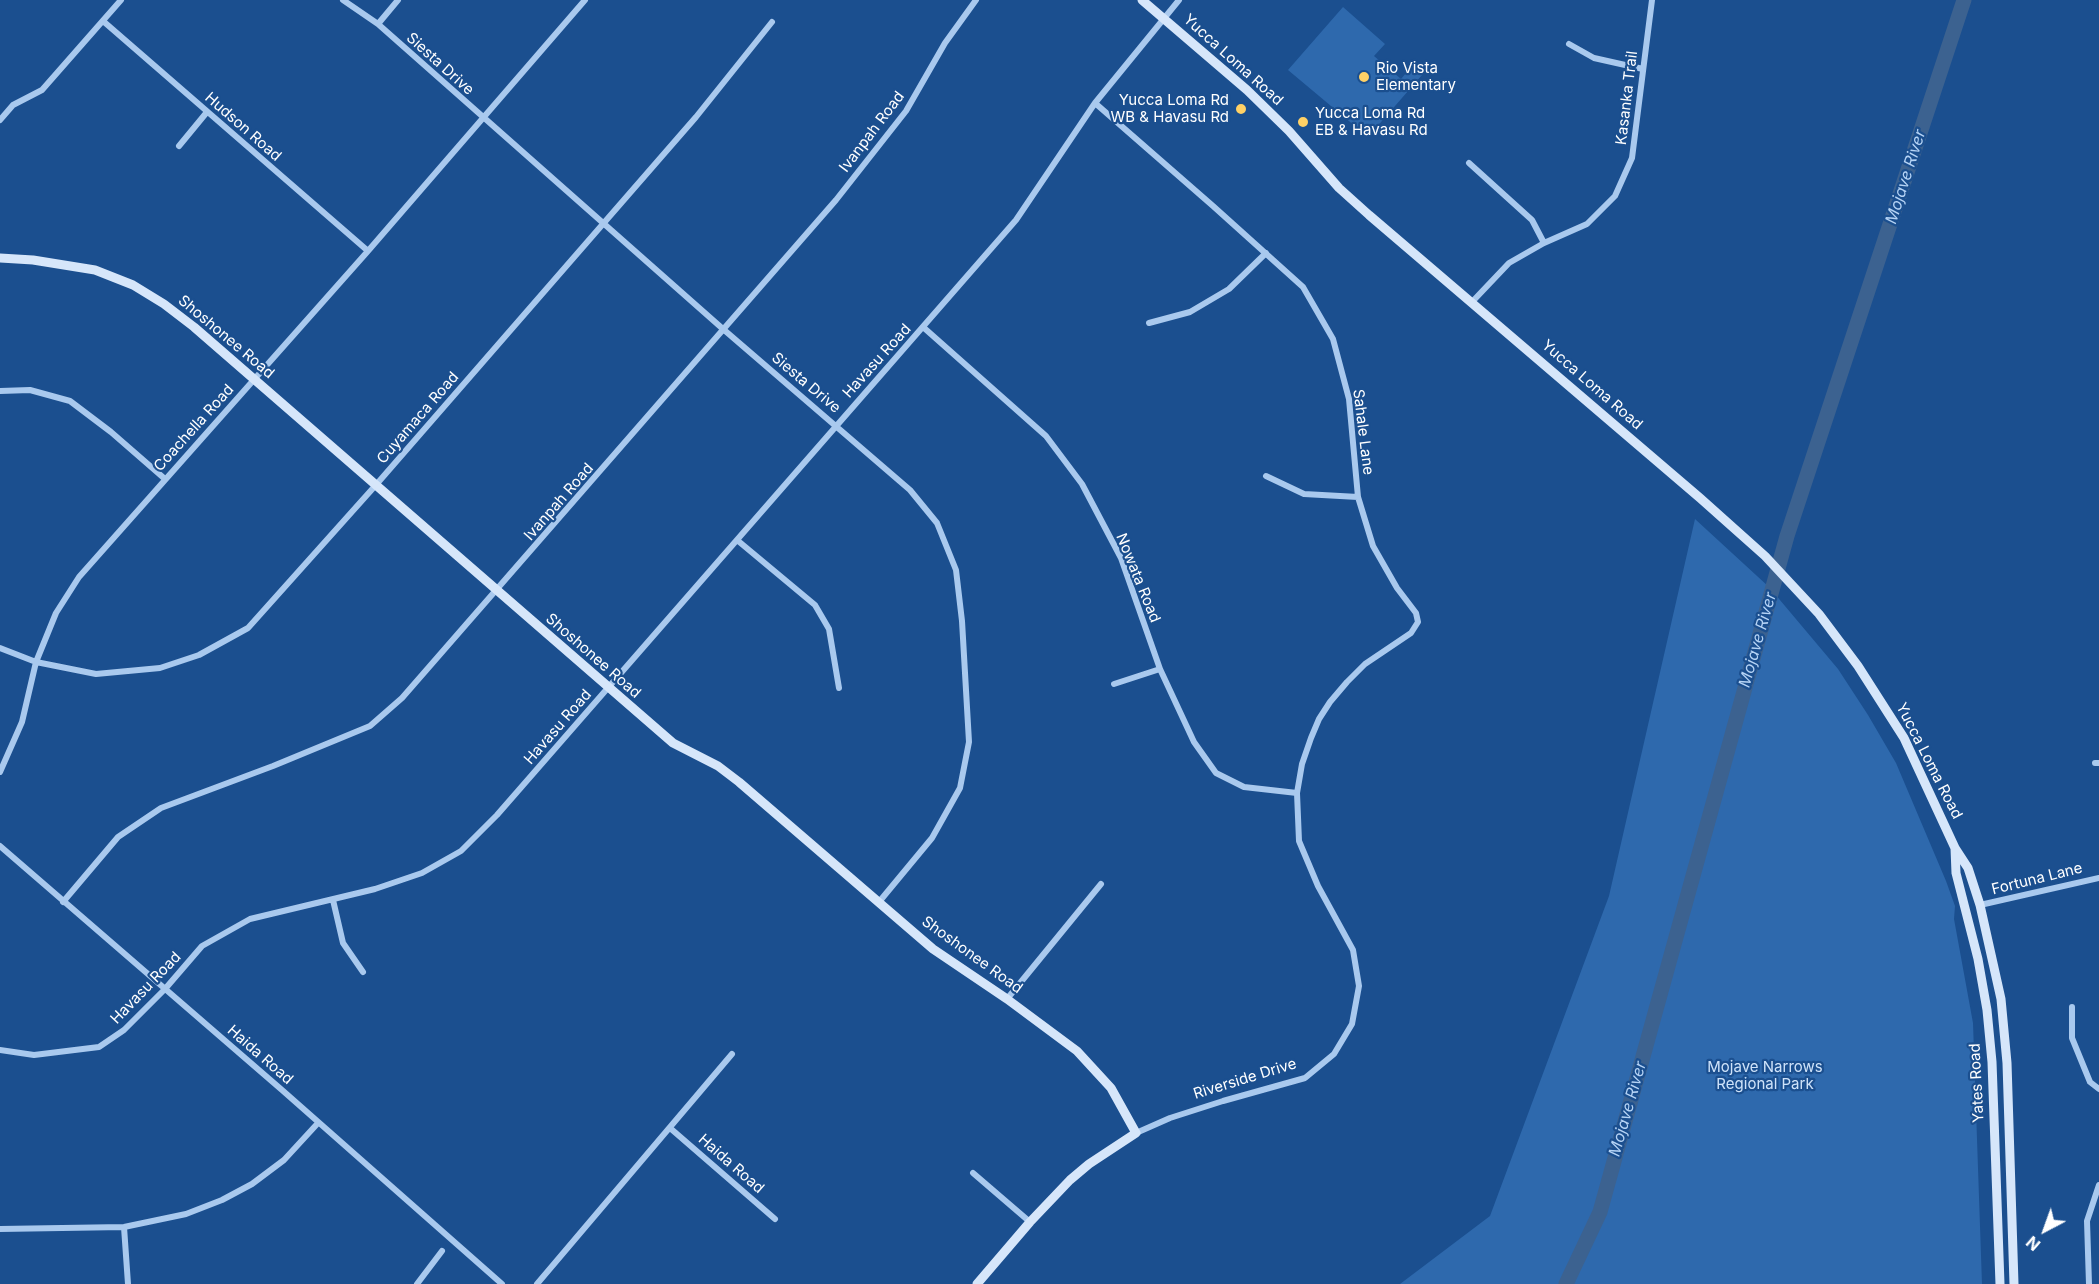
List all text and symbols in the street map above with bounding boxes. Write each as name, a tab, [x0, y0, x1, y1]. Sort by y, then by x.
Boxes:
street label: Yucca Loma Road	[1179, 11, 1287, 109]
street label: Siesta Drive	[402, 29, 478, 99]
street label: Kasanka Trail	[1612, 50, 1642, 146]
place label: Rio Vista Elementary	[1376, 59, 1456, 94]
marker: Rio Vista Elementary	[1357, 70, 1371, 84]
street label: Ivanpah Road	[836, 88, 908, 176]
street label: Hudson Road	[201, 89, 285, 165]
place label: Yucca Loma Rd WB & Havasu Rd	[1111, 91, 1229, 126]
marker: Yucca Loma Rd WB & Havasu Rd	[1234, 102, 1248, 116]
place label: Yucca Loma Rd EB & Havasu Rd	[1315, 104, 1428, 139]
marker: Yucca Loma Rd EB & Havasu Rd	[1296, 115, 1310, 129]
water label: Mojave River	[1882, 127, 1930, 227]
street label: Shoshonee Road	[174, 292, 278, 382]
street label: Havasu Road	[839, 320, 915, 402]
street label: Yucca Loma Road	[1538, 336, 1646, 434]
street label: Siesta Drive	[768, 349, 844, 417]
street label: Cuyamaca Road	[373, 368, 463, 468]
street label: Coachella Road	[150, 381, 238, 475]
street label: Sahale Lane	[1349, 388, 1377, 476]
street label: Ivanpah Road	[520, 460, 598, 544]
street label: Nowata Road	[1112, 531, 1164, 625]
water label: Mojave River	[1735, 590, 1781, 690]
street label: Shoshonee Road	[542, 610, 644, 702]
street label: Havasu Road	[521, 686, 595, 768]
street label: Yucca Loma Road	[1892, 700, 1966, 822]
street label: Fortuna Lane	[1990, 859, 2084, 899]
street label: Shoshonee Road	[918, 912, 1026, 998]
street label: Havasu Road	[107, 948, 185, 1028]
street label: Haida Road	[223, 1022, 297, 1088]
street label: Yates Road	[1966, 1043, 1988, 1123]
street label: Riverside Drive	[1191, 1055, 1299, 1103]
park label: Mojave Narrows Regional Park	[1707, 1058, 1823, 1093]
water label: Mojave River	[1605, 1059, 1651, 1159]
street label: Haida Road	[694, 1131, 768, 1197]
north arrow	[2015, 1200, 2075, 1260]
text: N	[2022, 1232, 2044, 1255]

